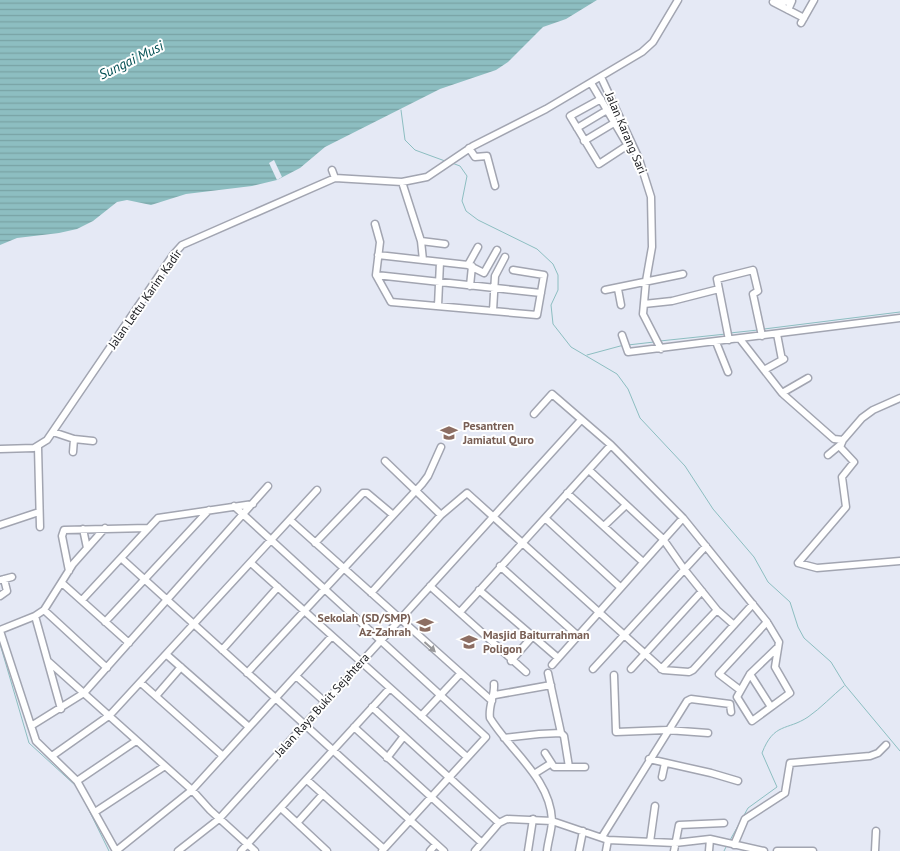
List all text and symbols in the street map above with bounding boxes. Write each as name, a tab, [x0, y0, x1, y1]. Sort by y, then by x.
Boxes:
water label: Sungai Musi	[96, 36, 167, 83]
street label: Jalan Karang Sari	[602, 89, 650, 176]
street label: Jalan Lettu Karim Kadir	[104, 246, 185, 352]
place label: Pesantren Jamiatul Quro	[462, 418, 535, 447]
school or university icon: Pesantren Jamiatul Quro	[439, 423, 459, 443]
place label: Sekolah (SD/SMP) Az-Zahrah	[318, 610, 411, 639]
school or university icon: Sekolah (SD/SMP) Az-Zahrah	[415, 615, 435, 635]
place label: Masjid Baiturrahman Poligon	[483, 627, 590, 656]
school or university icon: Masjid Baiturrahman Poligon	[459, 632, 479, 652]
one-way arrow	[423, 641, 435, 653]
street label: Jalan Raya Bukit Sejahtera	[270, 650, 372, 760]

